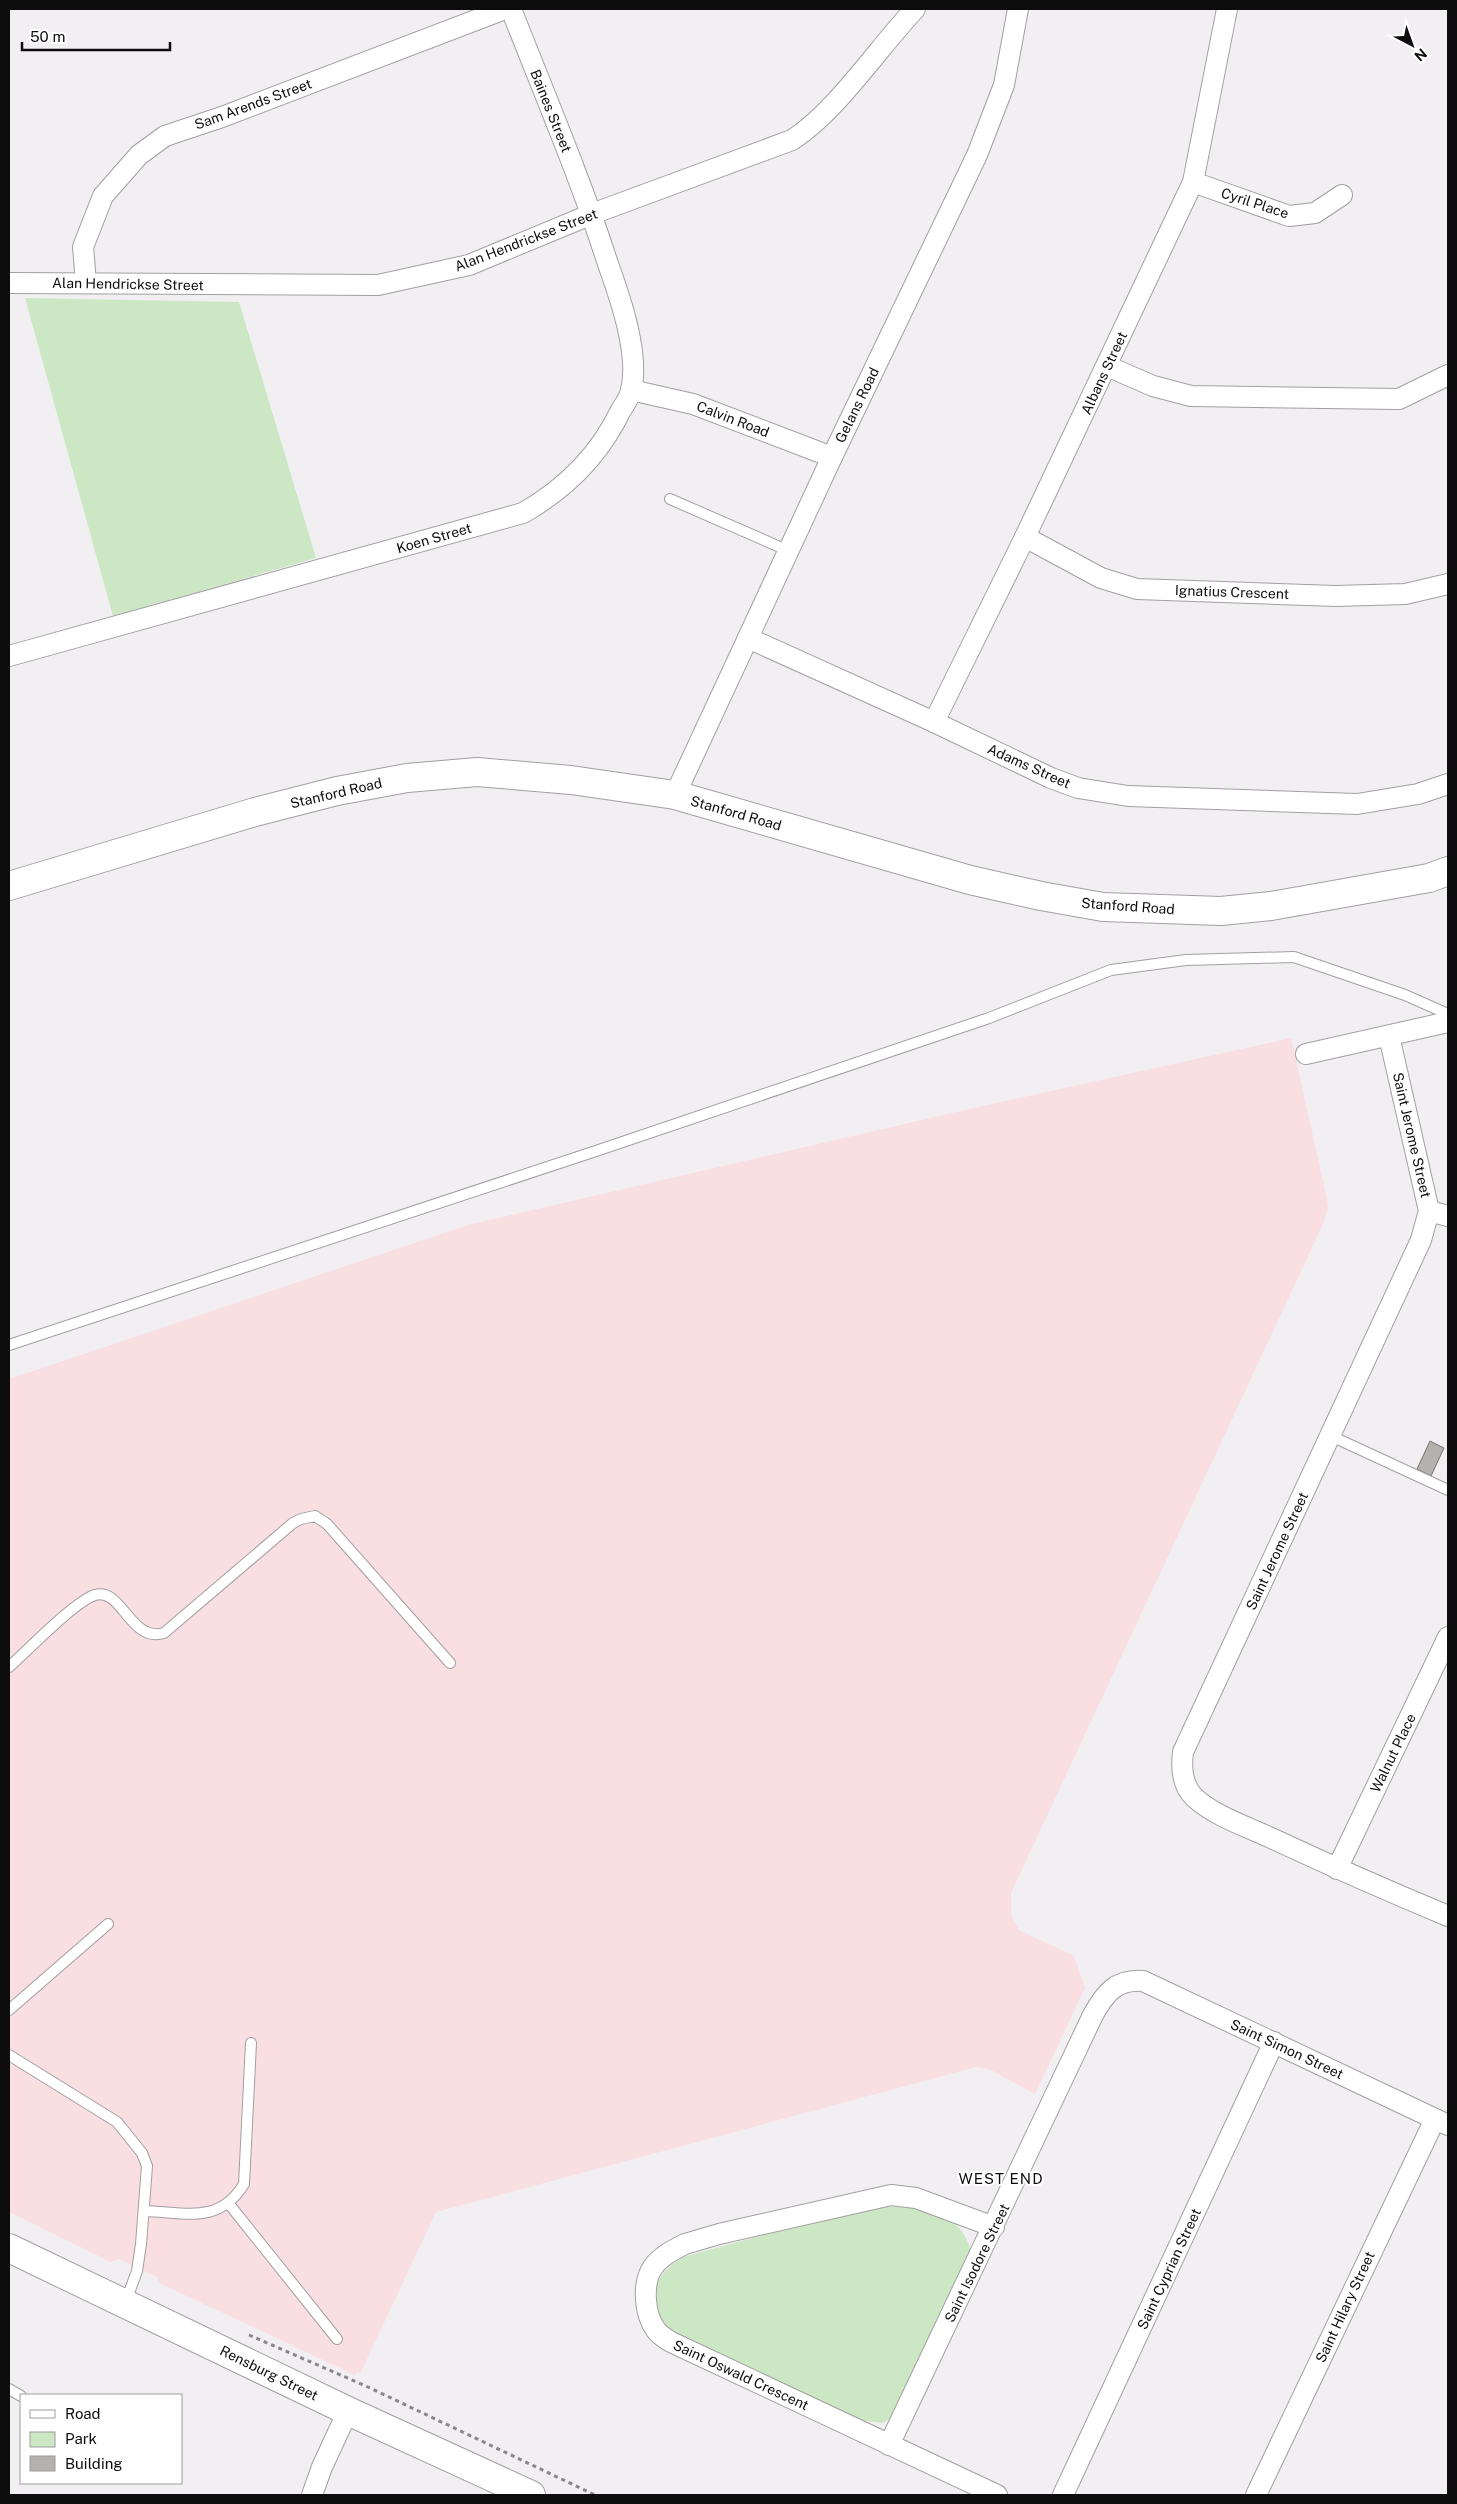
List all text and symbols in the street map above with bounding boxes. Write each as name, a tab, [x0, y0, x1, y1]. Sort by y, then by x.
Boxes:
scale bar	[22, 20, 170, 52]
north arrow	[1387, 20, 1437, 70]
text: 50 m	[30, 28, 65, 45]
text: N	[1411, 45, 1430, 64]
street label: Baines Street	[527, 67, 575, 155]
street label: Sam Arends Street	[192, 75, 314, 133]
street label: Cyril Place	[1219, 185, 1291, 221]
street label: Alan Hendrickse Street	[452, 205, 600, 275]
street label: Alan Hendrickse Street	[52, 275, 204, 293]
street label: Albans Street	[1078, 329, 1130, 417]
street label: Gelans Road	[832, 365, 882, 445]
street label: Calvin Road	[694, 398, 772, 440]
street label: Koen Street	[395, 520, 473, 556]
street label: Ignatius Crescent	[1175, 582, 1289, 602]
street label: Adams Street	[985, 741, 1073, 791]
street label: Stanford Road	[289, 775, 383, 811]
street label: Stanford Road	[689, 792, 783, 834]
street label: Stanford Road	[1081, 895, 1175, 917]
street label: Saint Jerome Street	[1390, 1071, 1434, 1199]
street label: Saint Jerome Street	[1243, 1490, 1311, 1612]
street label: Walnut Place	[1367, 1711, 1419, 1795]
street label: Saint Simon Street	[1228, 2016, 1346, 2082]
district label: WEST END	[958, 2170, 1044, 2187]
street label: Saint Isodore Street	[941, 2201, 1013, 2325]
street label: Saint Cyprian Street	[1134, 2206, 1204, 2332]
street label: Saint Hilary Street	[1312, 2249, 1378, 2365]
street label: Saint Oswald Crescent	[671, 2337, 811, 2413]
street label: Rensburg Street	[217, 2342, 321, 2404]
legend	[20, 2394, 182, 2484]
text: Road	[65, 2405, 101, 2422]
text: Park	[65, 2430, 97, 2447]
text: Building	[65, 2455, 123, 2472]

